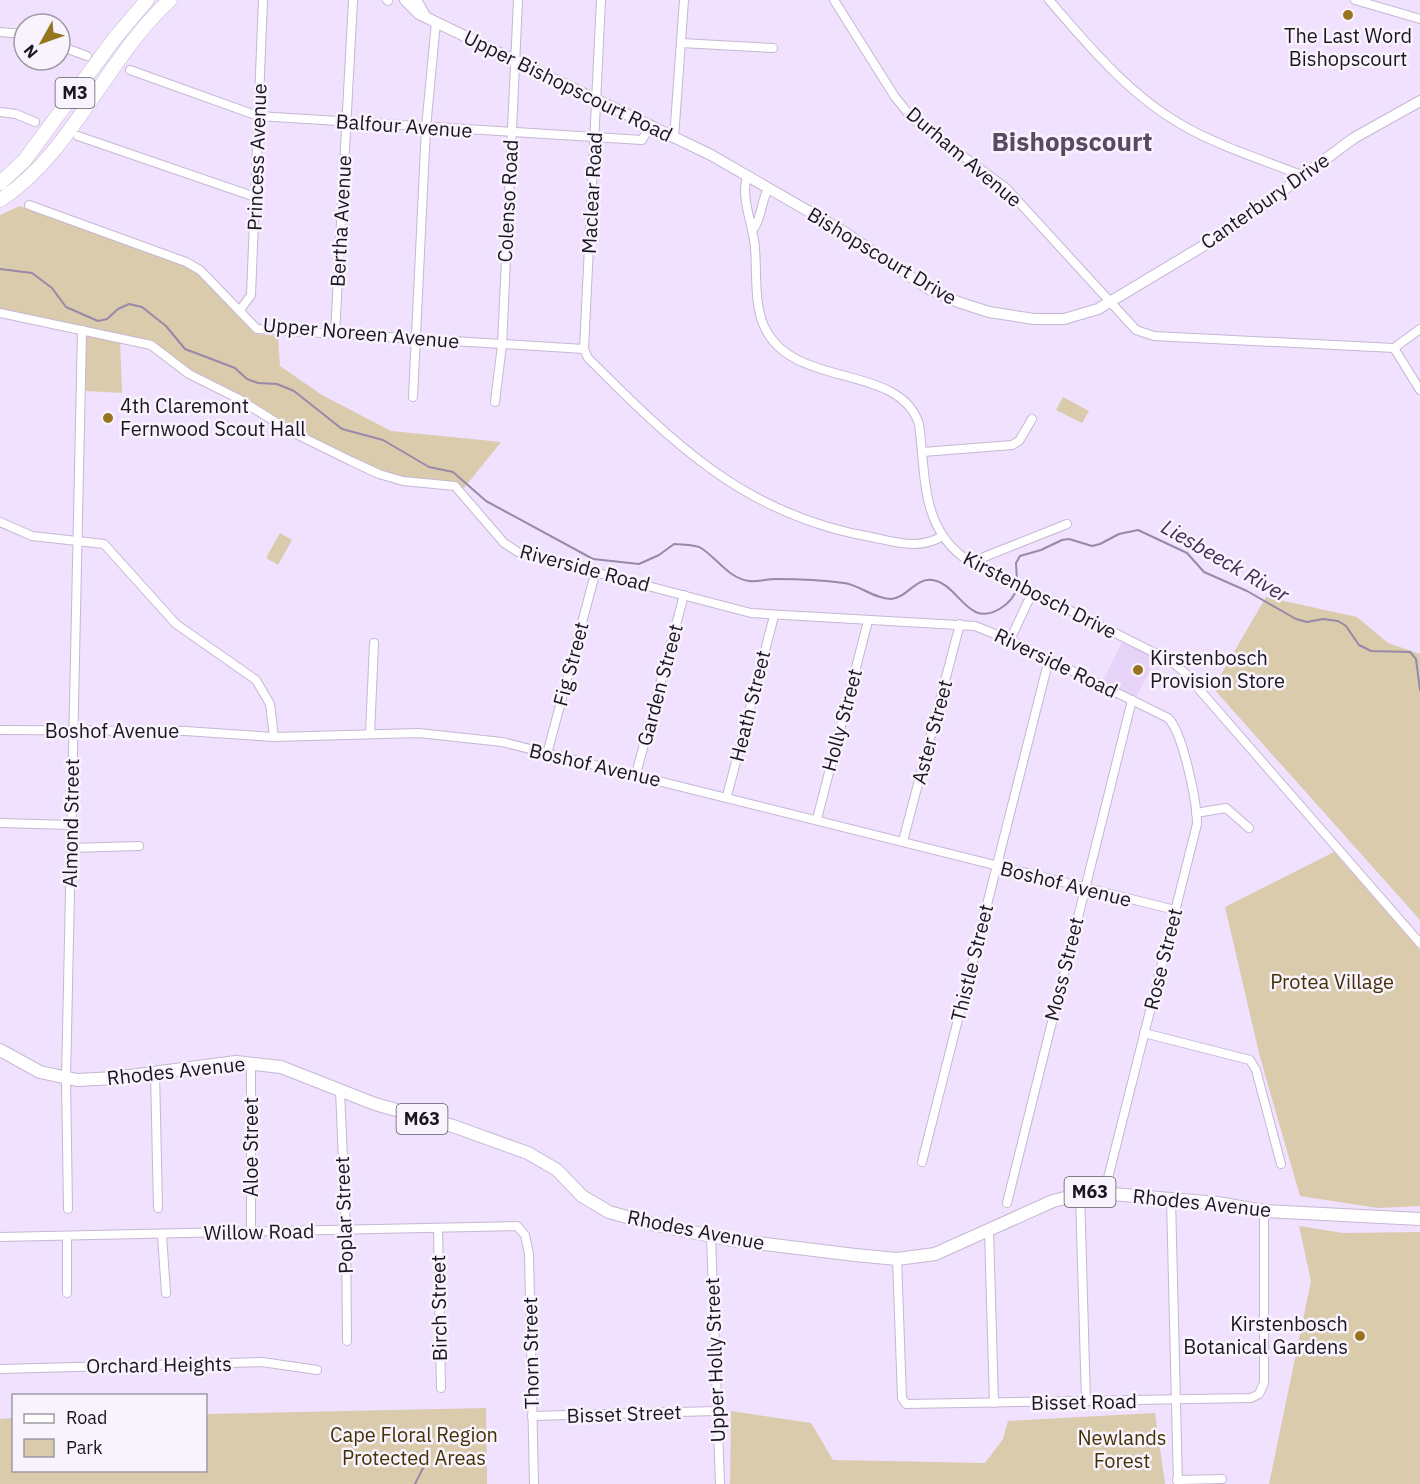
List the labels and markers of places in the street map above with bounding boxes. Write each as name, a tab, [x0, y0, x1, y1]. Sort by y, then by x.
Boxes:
marker: The Last Word Bishopscourt	[1341, 8, 1355, 22]
place label: The Last Word Bishopscourt	[1284, 22, 1412, 72]
place label: 4th Claremont Fernwood Scout Hall	[120, 392, 306, 442]
marker: 4th Claremont Fernwood Scout Hall	[101, 411, 115, 425]
place label: Kirstenbosch Provision Store	[1150, 644, 1285, 694]
marker: Kirstenbosch Provision Store	[1131, 663, 1145, 677]
place label: Kirstenbosch Botanical Gardens	[1183, 1310, 1348, 1360]
marker: Kirstenbosch Botanical Gardens	[1353, 1329, 1367, 1343]

